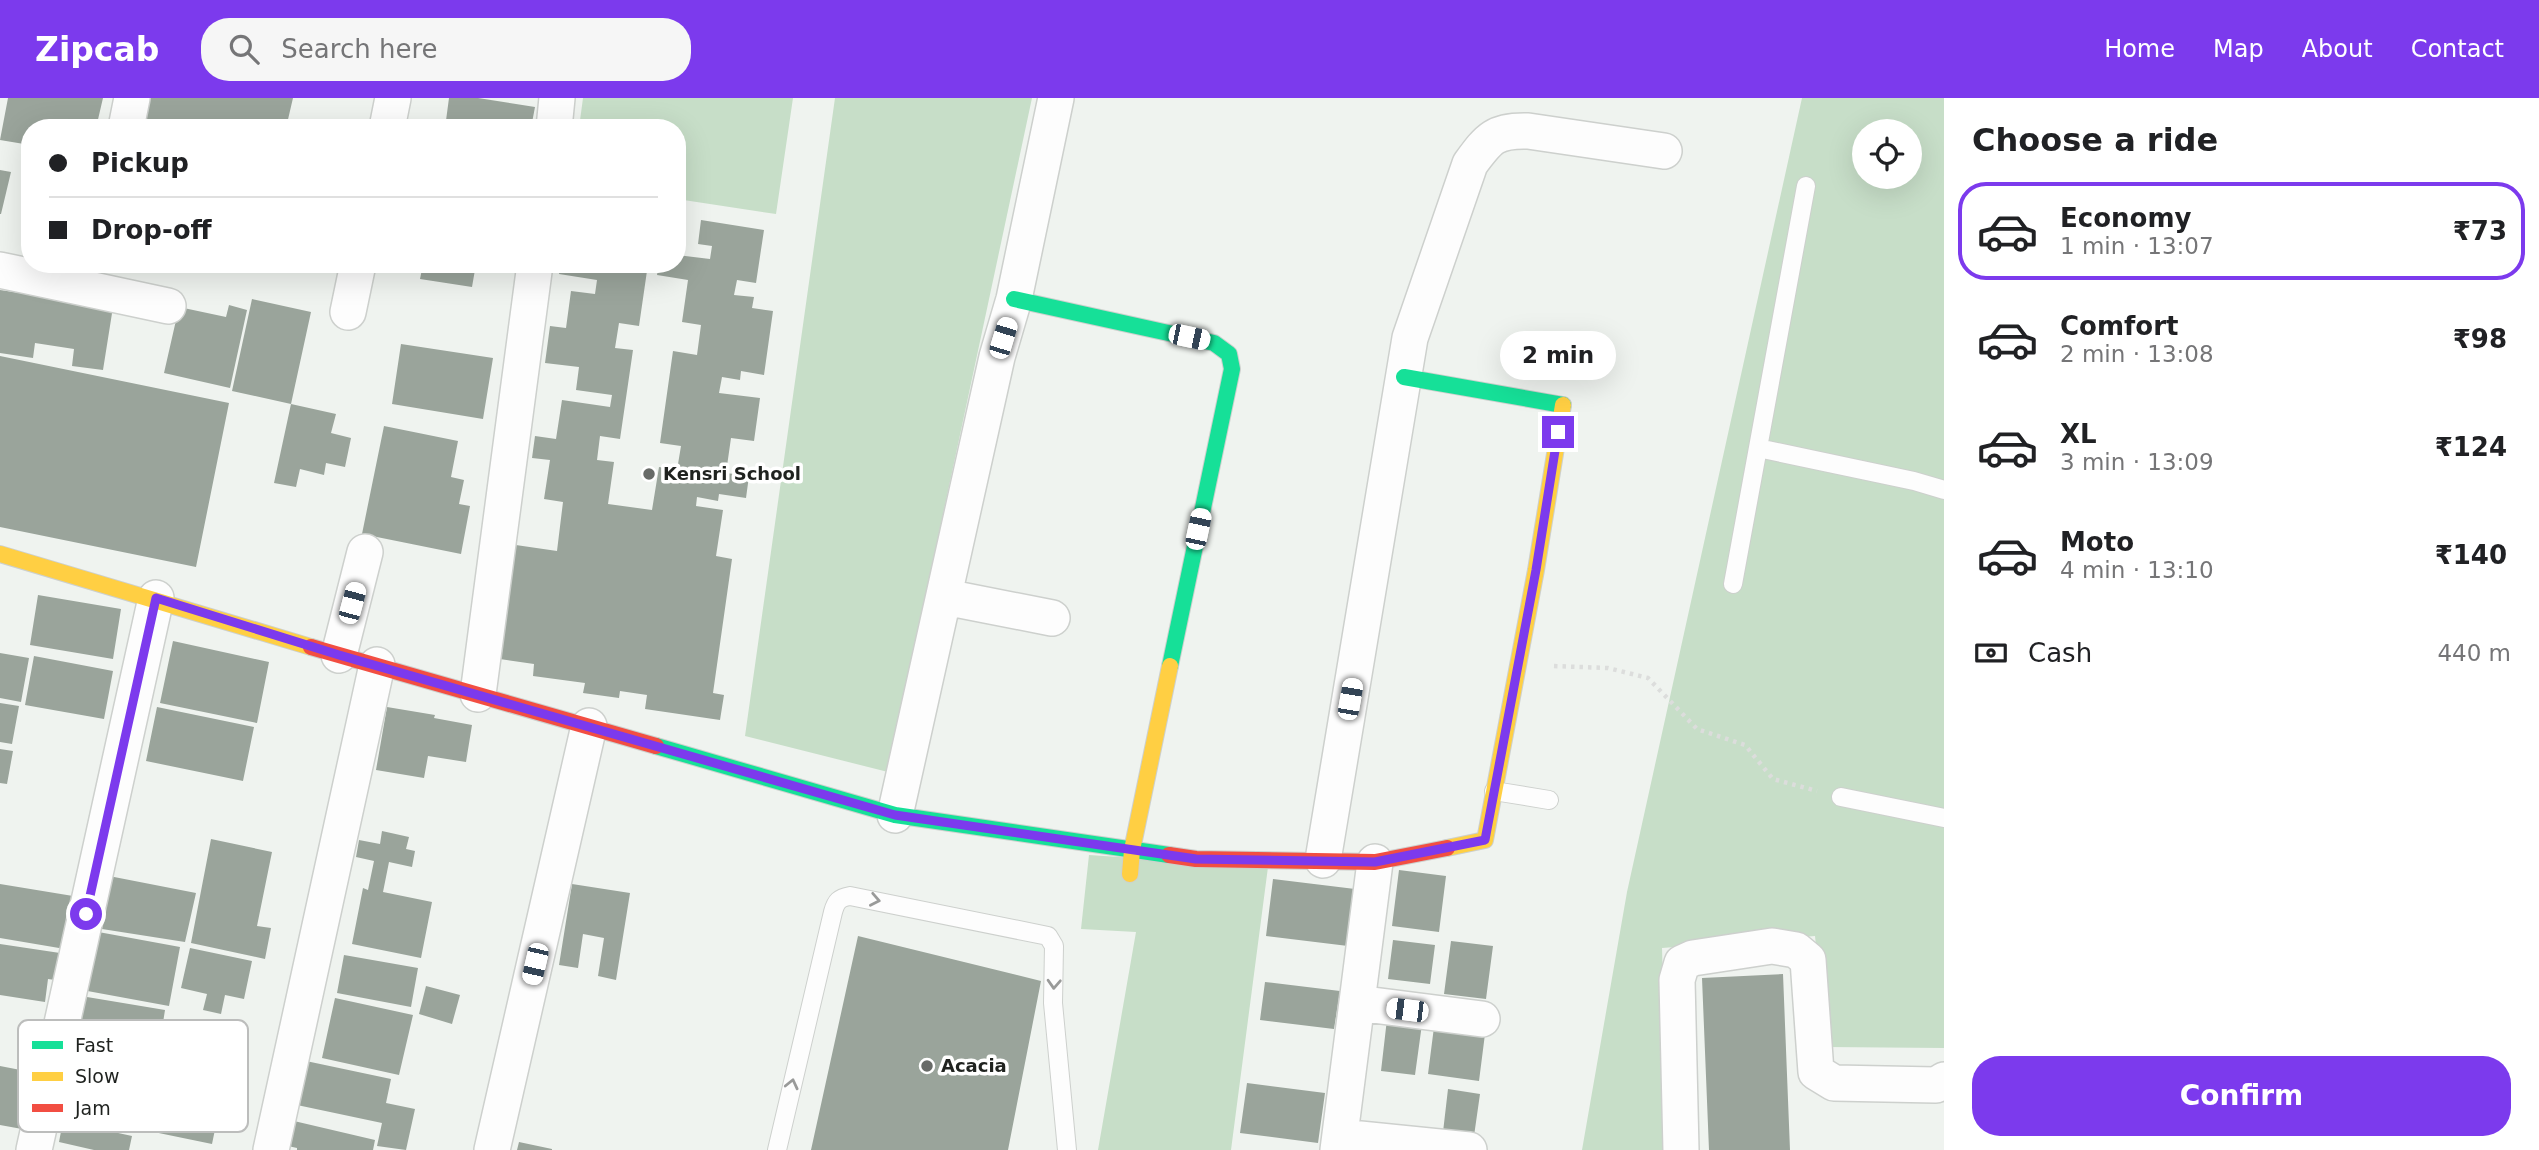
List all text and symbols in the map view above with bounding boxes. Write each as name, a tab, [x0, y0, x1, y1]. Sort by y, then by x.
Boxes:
search box	[201, 18, 691, 81]
text: Zipcab	[35, 30, 159, 69]
icon: search	[225, 30, 263, 68]
text: Search here	[281, 34, 438, 64]
text: Home	[2104, 35, 2175, 63]
text: Map	[2213, 35, 2264, 63]
text: About	[2302, 35, 2373, 63]
text: Contact	[2411, 35, 2504, 63]
map controls	[1852, 119, 1922, 189]
button: locate	[1852, 119, 1922, 189]
text: Choose a ride	[1972, 121, 2218, 159]
text: Pickup	[91, 148, 189, 178]
icon: car	[1976, 200, 2039, 263]
text: Economy	[2060, 203, 2191, 233]
text: Drop-off	[91, 215, 212, 245]
text: ₹73	[2453, 216, 2507, 246]
text: 1 min · 13:07	[2060, 233, 2214, 259]
icon: car	[1976, 308, 2039, 371]
text: Comfort	[2060, 311, 2178, 341]
car	[987, 315, 1020, 361]
car	[1167, 322, 1212, 352]
text: ₹98	[2453, 324, 2507, 354]
callout: 2 min	[1500, 330, 1616, 380]
text: 2 min · 13:08	[2060, 341, 2214, 367]
text: 2 min	[1522, 342, 1594, 368]
route end	[1542, 416, 1574, 448]
icon: car	[1976, 416, 2039, 479]
text: XL	[2060, 419, 2097, 449]
text: ₹124	[2435, 432, 2507, 462]
text: 3 min · 13:09	[2060, 449, 2214, 475]
place label: Kensri School	[663, 463, 801, 484]
marker: Kensri School	[641, 466, 657, 482]
car	[1184, 506, 1213, 552]
icon: car	[1976, 524, 2039, 587]
text: Moto	[2060, 527, 2134, 557]
text: ₹140	[2435, 540, 2507, 570]
text: 4 min · 13:10	[2060, 557, 2214, 583]
car	[337, 580, 368, 626]
icon: cash	[1972, 634, 2010, 672]
text: Cash	[2028, 638, 2092, 668]
text: 440 m	[2437, 640, 2511, 666]
car	[1337, 676, 1364, 722]
one-way arrow	[868, 892, 880, 907]
route start	[70, 898, 102, 930]
car	[521, 941, 550, 987]
one-way arrow	[1047, 979, 1062, 990]
car	[1385, 997, 1430, 1023]
legend	[18, 1020, 248, 1132]
text: Fast	[75, 1034, 113, 1056]
place label: Acacia	[941, 1055, 1007, 1076]
button: Confirm	[1972, 1056, 2511, 1136]
marker: Acacia	[919, 1058, 935, 1074]
text: Slow	[75, 1065, 120, 1087]
one-way arrow	[784, 1078, 799, 1090]
text: Jam	[74, 1097, 111, 1119]

